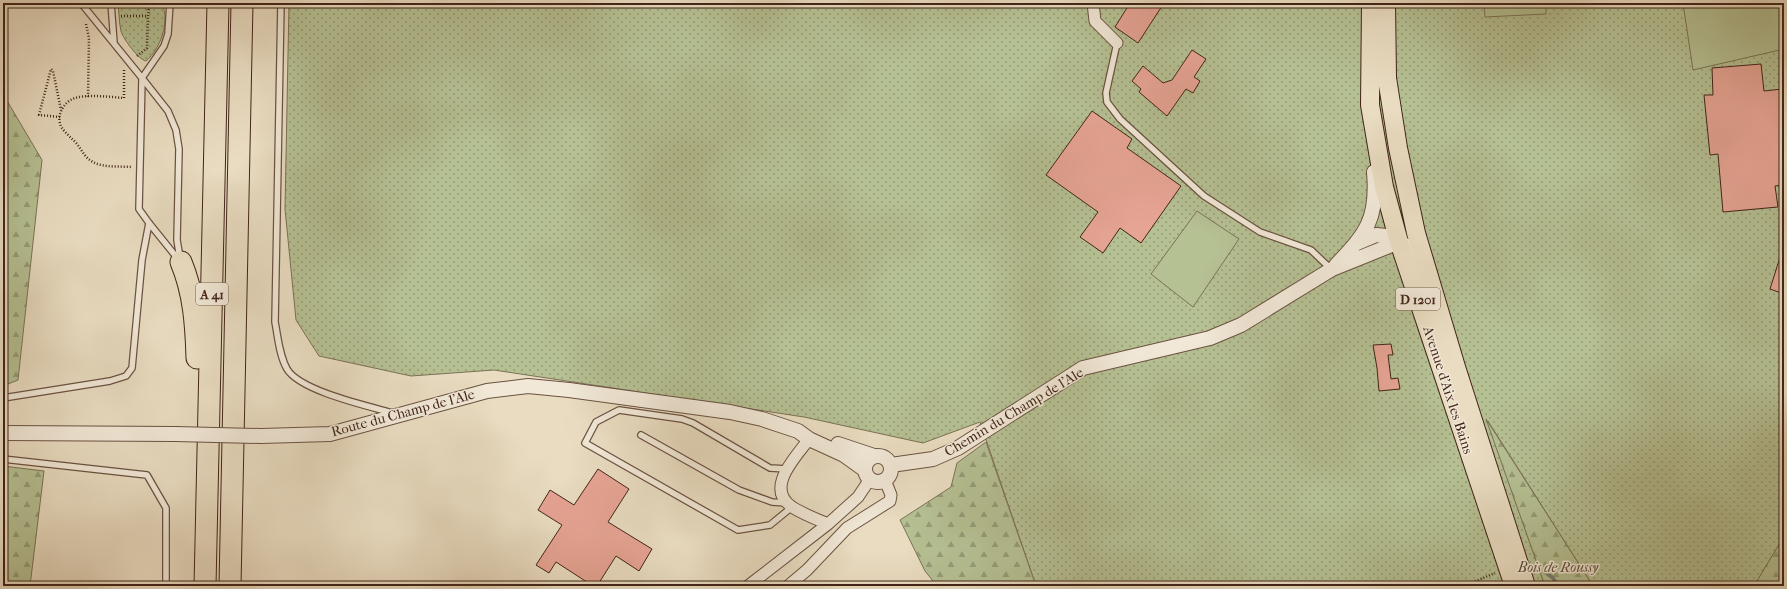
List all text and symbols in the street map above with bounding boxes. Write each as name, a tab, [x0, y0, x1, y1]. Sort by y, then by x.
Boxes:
road number: A 41	[196, 283, 228, 305]
road number: D 1201	[1396, 288, 1440, 310]
street label: Avenue d'Aix les Bains	[1419, 323, 1477, 456]
street label: Chemin du Champ de l'Ale	[941, 364, 1087, 460]
street label: Route du Champ de l'Ale	[329, 386, 477, 440]
park label: Bois de Roussy	[1517, 559, 1599, 576]

